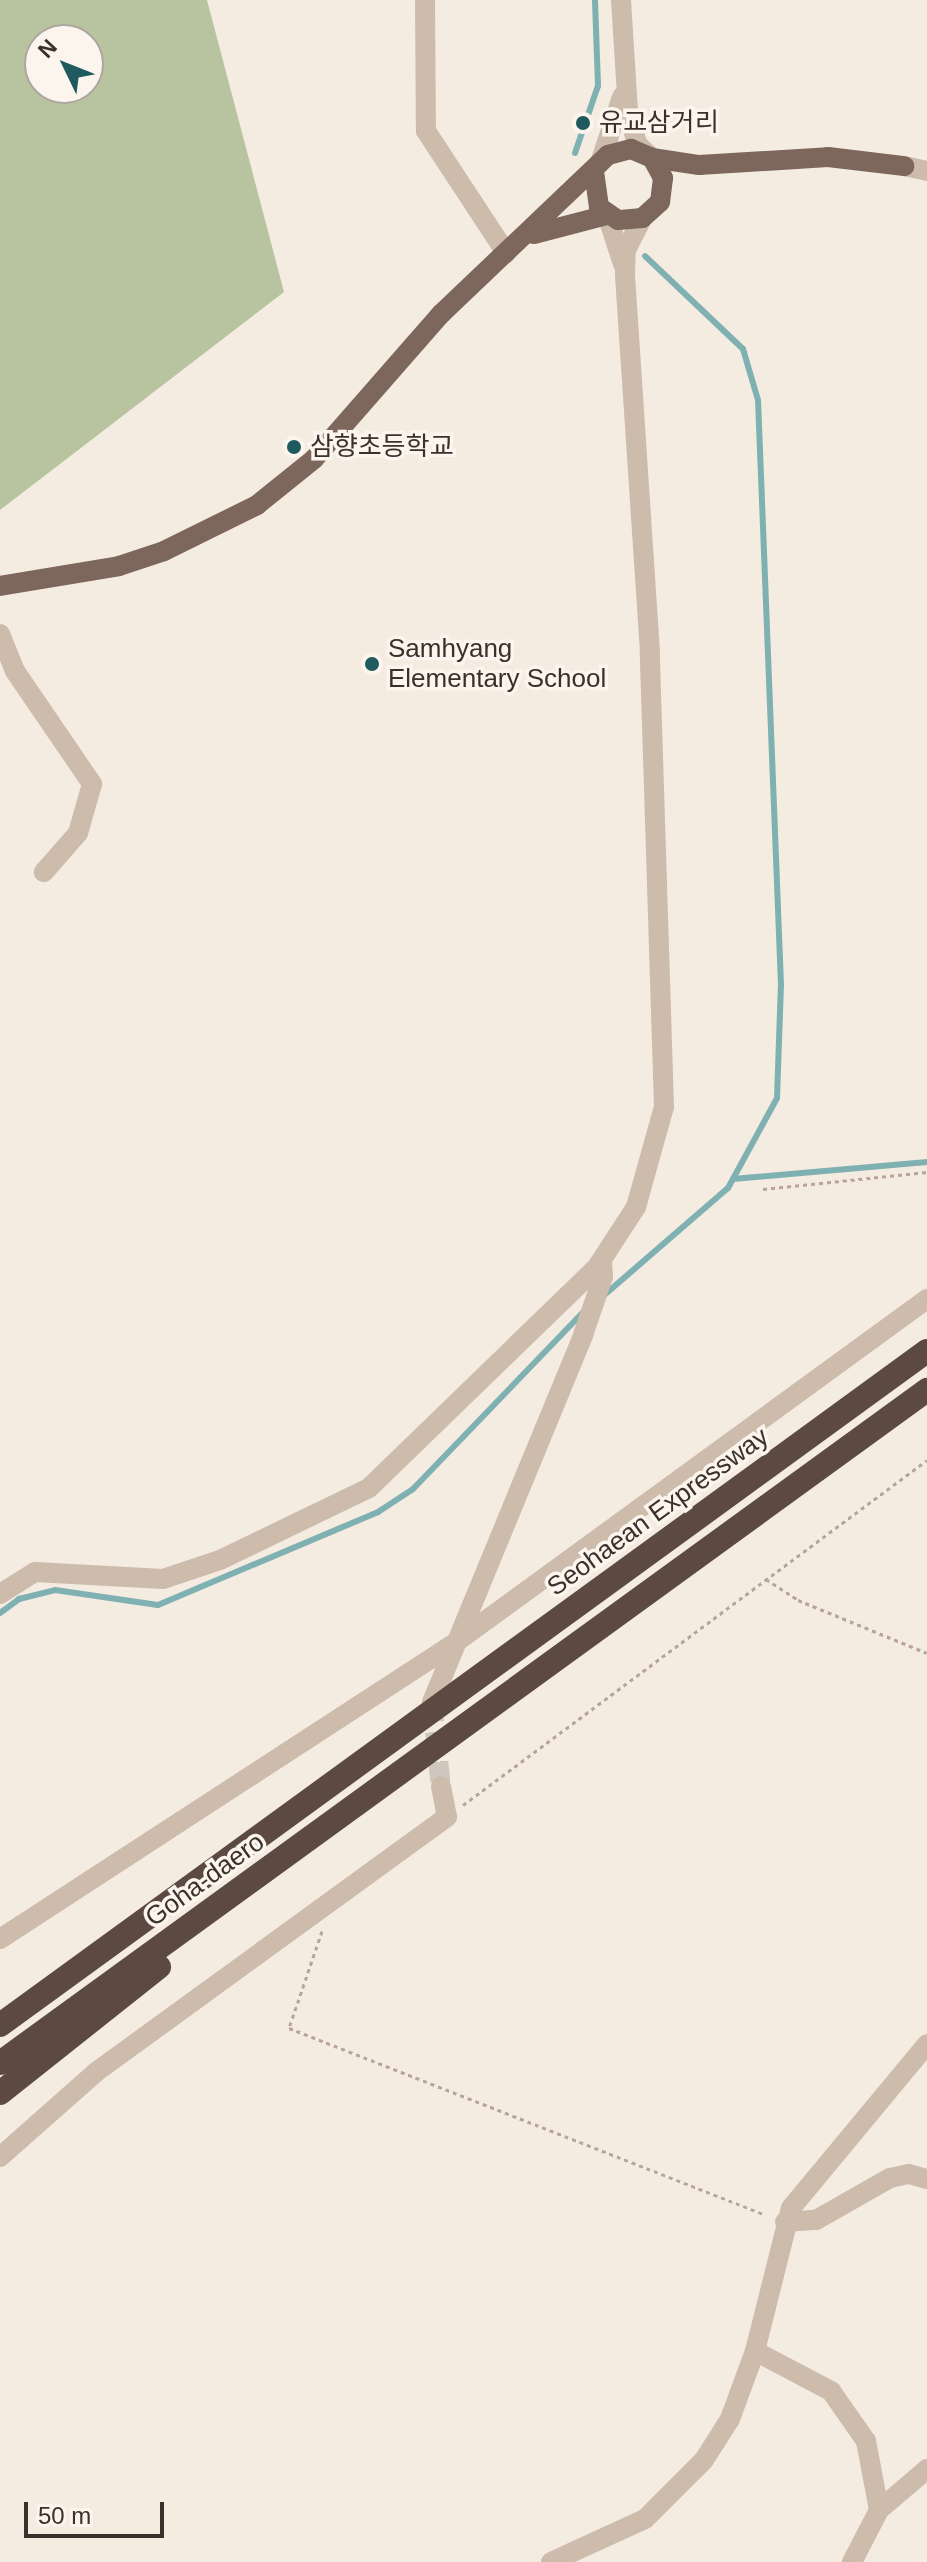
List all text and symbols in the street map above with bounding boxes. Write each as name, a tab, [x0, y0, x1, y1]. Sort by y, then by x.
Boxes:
north arrow	[24, 24, 104, 104]
text: N	[33, 34, 62, 63]
place label: 유교삼거리	[599, 107, 719, 139]
marker: 유교삼거리	[574, 114, 592, 132]
place label: 삼향초등학교	[310, 431, 454, 463]
marker: 삼향초등학교	[285, 438, 303, 456]
place label: Samhyang Elementary School	[388, 633, 606, 694]
marker: Samhyang Elementary School	[363, 655, 381, 673]
street label: Seohaean Expressway	[541, 1421, 775, 1603]
street label: Goha-daero	[140, 1827, 270, 1933]
scale bar	[28, 2486, 168, 2536]
text: 50 m	[38, 2502, 91, 2529]

